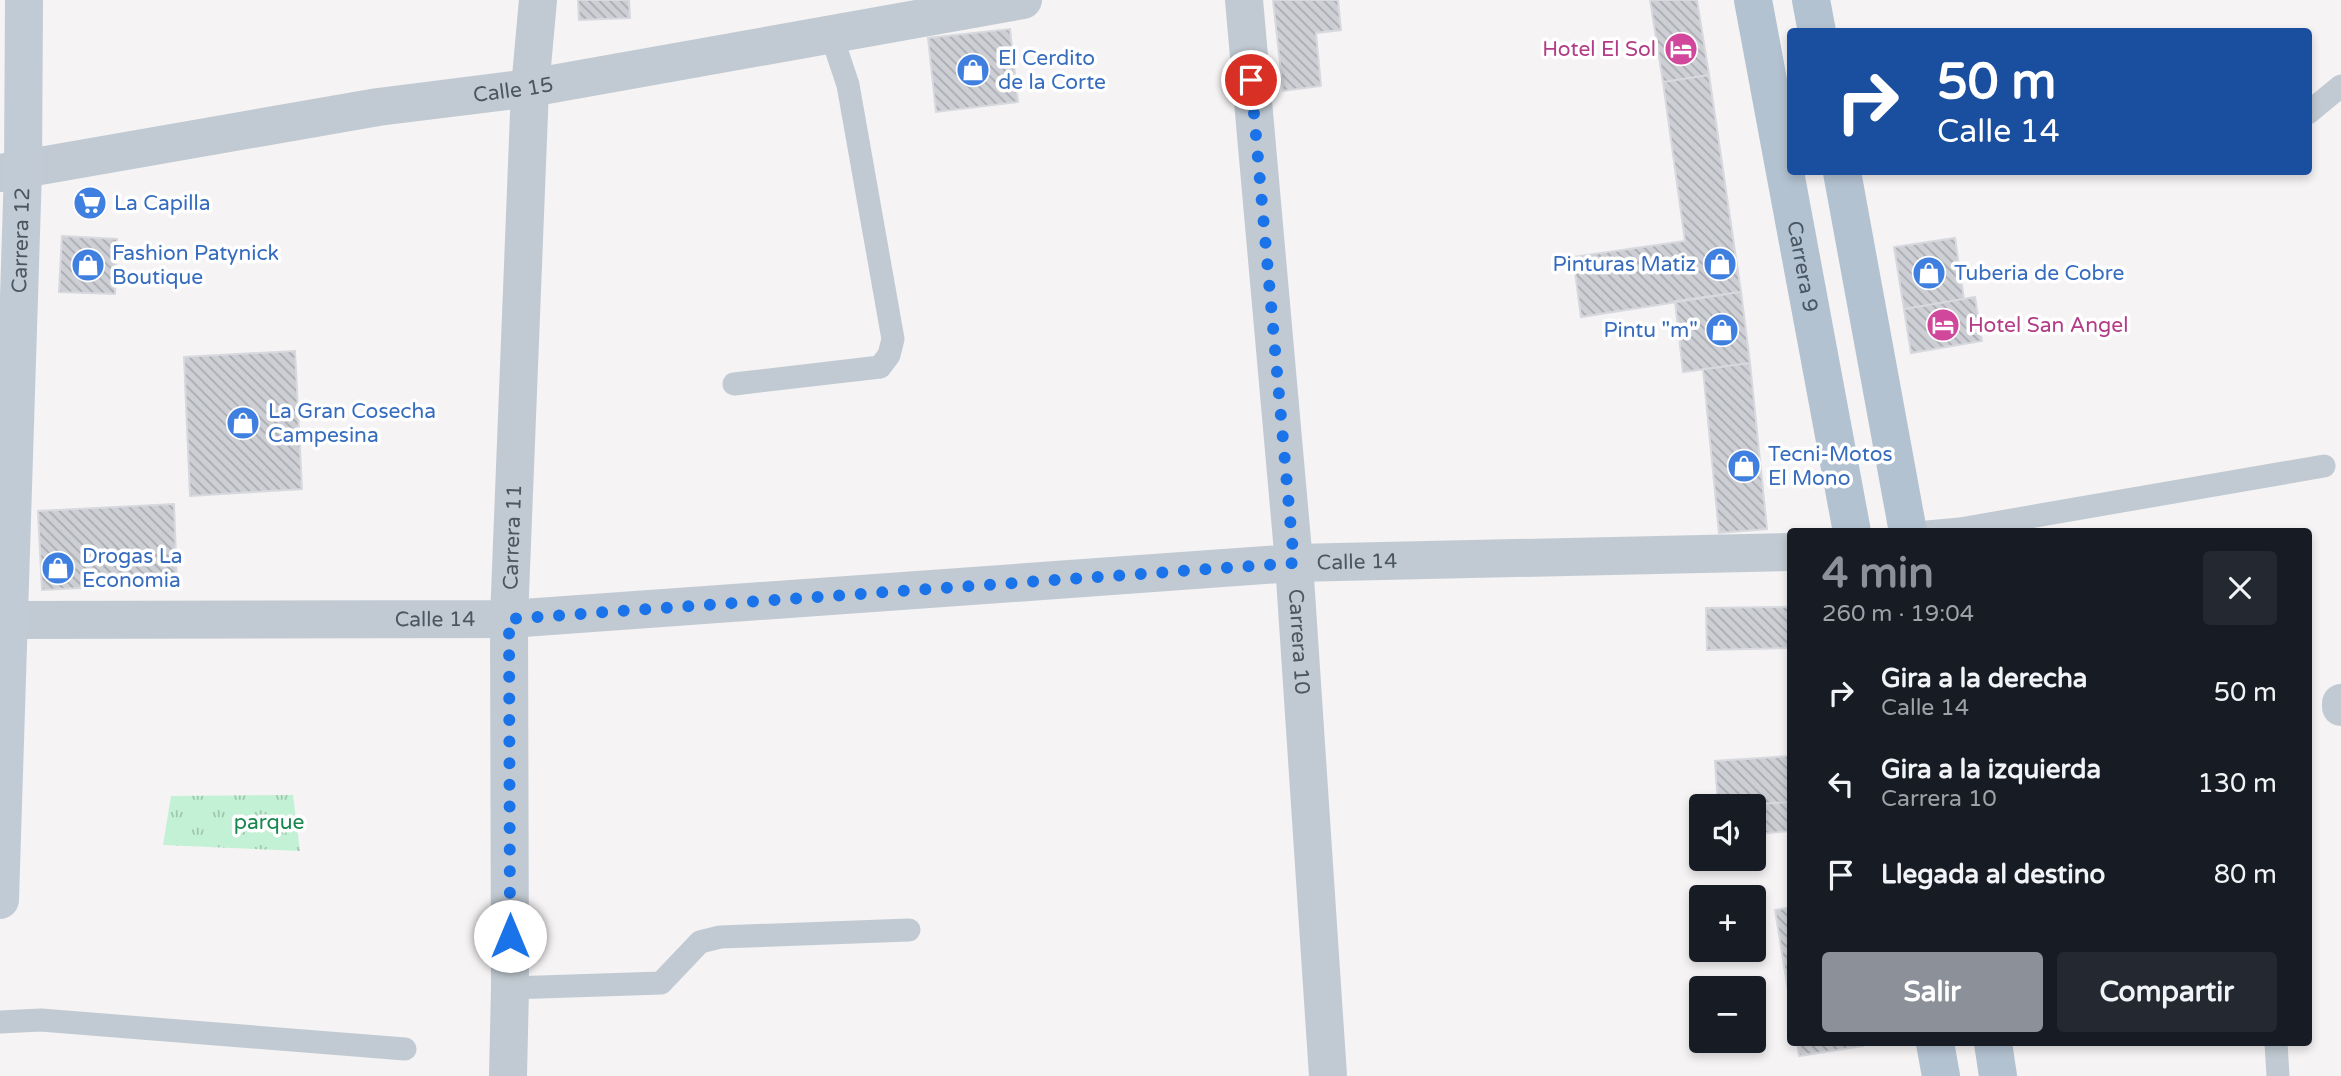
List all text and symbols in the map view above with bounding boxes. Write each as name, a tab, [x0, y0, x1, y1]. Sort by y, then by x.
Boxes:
hotel icon: Hotel El Sol	[1662, 30, 1700, 68]
place label: Hotel El Sol	[1542, 37, 1656, 62]
place label: El Cerdito de la Corte	[998, 46, 1106, 95]
pin	[1221, 50, 1281, 110]
shop icon: El Cerdito de la Corte	[954, 51, 992, 89]
text: 50 m	[1937, 53, 2056, 112]
icon: right	[1822, 56, 1913, 147]
icon: arrive	[1232, 61, 1270, 99]
street label: Calle 15	[472, 72, 555, 108]
text: Calle 14	[1937, 113, 2060, 151]
supermarket icon: La Capilla	[71, 184, 109, 222]
street label: Carrera 12	[7, 187, 35, 294]
place label: La Capilla	[114, 191, 211, 216]
street label: Carrera 9	[1781, 219, 1823, 314]
place label: Fashion Patynick Boutique	[112, 241, 279, 290]
shop icon: Pinturas Matiz	[1701, 245, 1739, 283]
shop icon: Fashion Patynick Boutique	[69, 246, 107, 284]
place label: Pinturas Matiz	[1553, 252, 1696, 277]
shop icon: Tuberia de Cobre	[1910, 254, 1948, 292]
place label: Tuberia de Cobre	[1954, 261, 2125, 286]
hotel icon: Hotel San Angel	[1924, 306, 1962, 344]
shop icon: Pintu "m"	[1703, 311, 1741, 349]
place label: Hotel San Angel	[1968, 313, 2128, 338]
place label: Pintu "m"	[1603, 318, 1698, 343]
place label: La Gran Cosecha Campesina	[268, 399, 436, 448]
shop icon: La Gran Cosecha Campesina	[224, 404, 262, 442]
place label: Tecni-Motos El Mono	[1768, 442, 1893, 491]
shop icon: Tecni-Motos El Mono	[1725, 447, 1763, 485]
street label: Carrera 11	[498, 484, 527, 590]
place label: Drogas La Economia	[82, 544, 183, 593]
text: 4 min	[1822, 548, 1934, 599]
shop icon: Drogas La Economia	[39, 549, 77, 587]
street label: Calle 14	[1316, 549, 1398, 575]
button: close	[2203, 551, 2277, 625]
street label: Carrera 10	[1283, 588, 1315, 695]
text: 260 m · 19:04	[1822, 600, 1974, 628]
street label: Calle 14	[395, 607, 475, 632]
text: Gira a la derecha	[1881, 663, 2087, 694]
icon: right	[1822, 674, 1860, 712]
text: 50 m	[2214, 677, 2277, 708]
text: Calle 14	[1881, 694, 1969, 722]
text: Gira a la izquierda	[1881, 754, 2101, 785]
icon: left	[1822, 765, 1860, 803]
text: 130 m	[2197, 768, 2277, 799]
text: Carrera 10	[1881, 785, 1997, 813]
map controls	[1689, 794, 1766, 1053]
button: sound	[1689, 794, 1766, 871]
park label: parque	[234, 810, 304, 835]
icon: arrive	[1822, 856, 1860, 894]
text: Llegada al destino	[1881, 859, 2105, 890]
text: 80 m	[2214, 859, 2277, 890]
button: +	[1689, 885, 1766, 962]
position arrow	[473, 899, 547, 973]
button: Salir	[1822, 952, 2043, 1032]
button: Compartir	[2057, 952, 2277, 1032]
button: −	[1689, 976, 1766, 1053]

